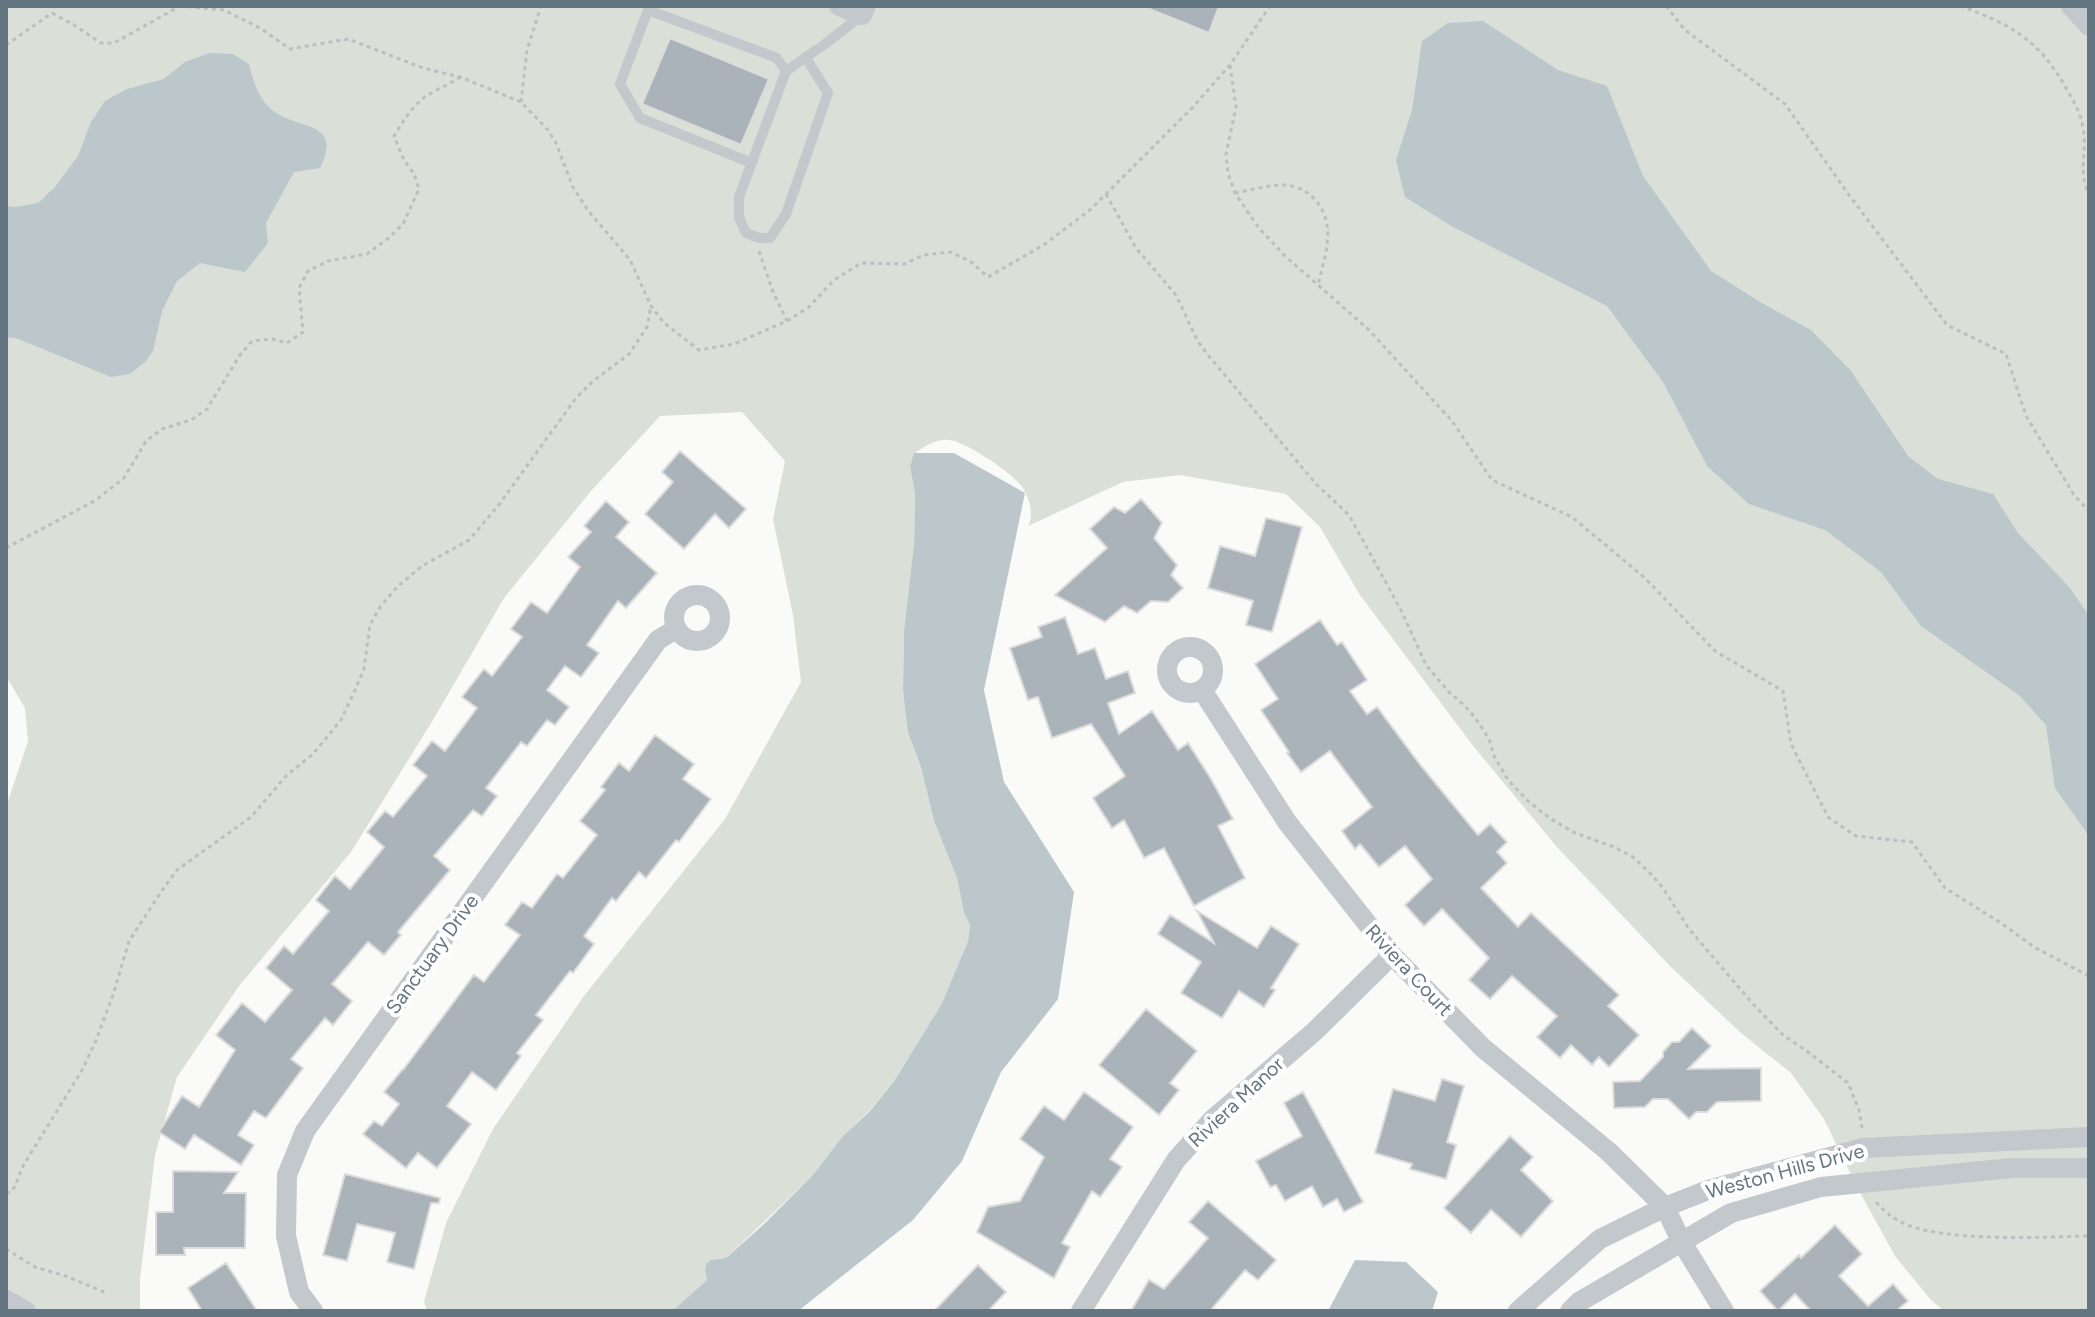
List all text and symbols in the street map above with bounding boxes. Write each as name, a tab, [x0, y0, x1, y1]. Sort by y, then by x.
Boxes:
street label: Sanctuary Drive	[381, 890, 483, 1018]
street label: Riviera Court	[1360, 919, 1458, 1021]
street label: Riviera Manor	[1183, 1052, 1289, 1152]
street label: Weston Hills Drive	[1703, 1138, 1867, 1204]

